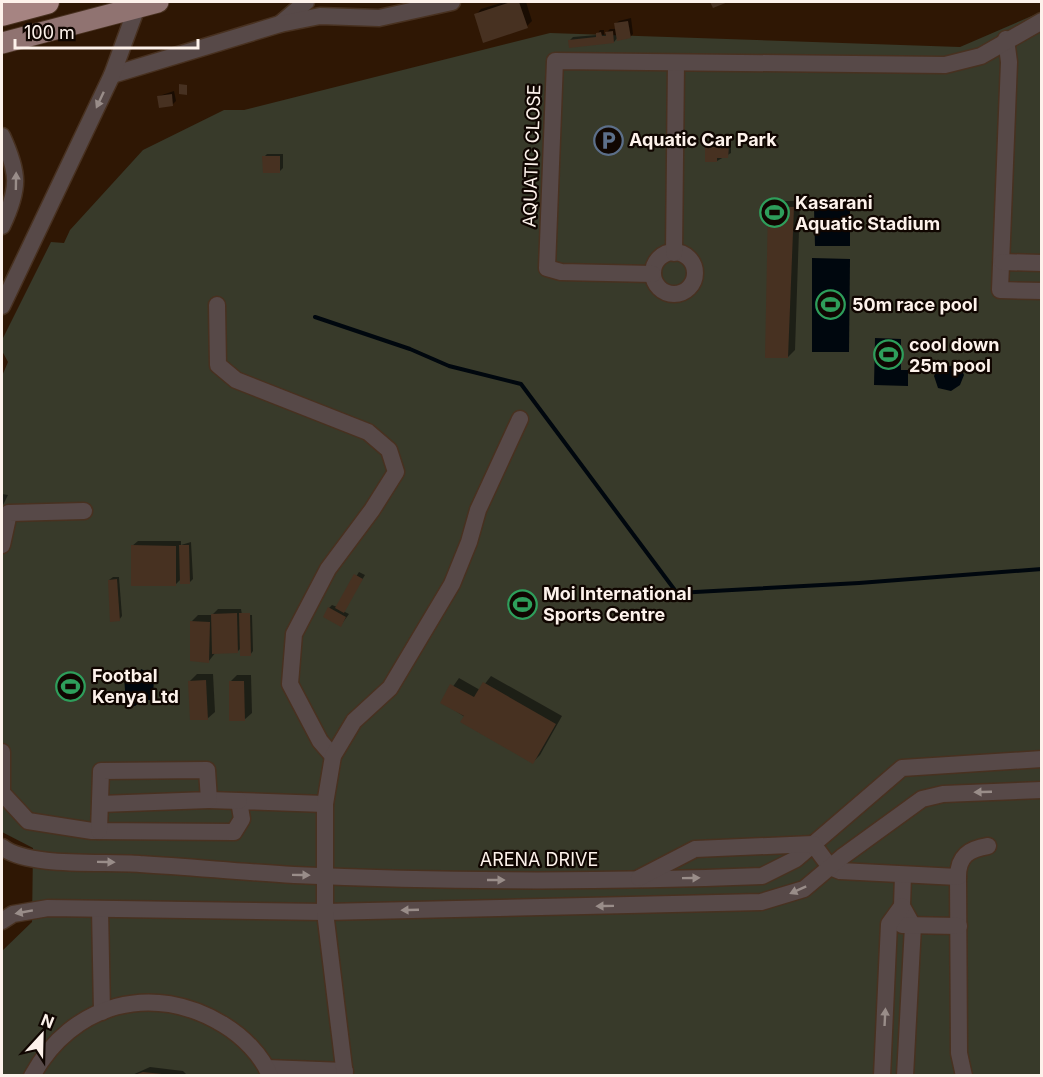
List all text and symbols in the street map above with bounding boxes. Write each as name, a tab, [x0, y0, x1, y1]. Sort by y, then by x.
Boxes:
scale bar	[15, 12, 198, 50]
text: 100 m	[24, 22, 75, 43]
street label: AQUATIC CLOSE	[519, 84, 544, 228]
one-way arrow	[96, 92, 105, 109]
parking icon: Aquatic Car Park	[592, 124, 624, 156]
place label: Aquatic Car Park	[629, 129, 777, 150]
one-way arrow	[11, 171, 21, 190]
place label: Kasarani Aquatic Stadium	[795, 192, 940, 234]
sports icon: Kasarani Aquatic Stadium	[758, 197, 790, 229]
sports icon: 50m race pool	[815, 289, 847, 321]
place label: 50m race pool	[852, 294, 978, 315]
place label: cool down 25m pool	[909, 334, 999, 376]
sports icon: cool down 25m pool	[872, 339, 904, 371]
place label: Moi International Sports Centre	[543, 583, 692, 625]
sports icon: Moi International Sports Centre	[506, 588, 538, 620]
place label: Footbal Kenya Ltd	[92, 665, 179, 707]
sports icon: Footbal Kenya Ltd	[55, 670, 87, 702]
one-way arrow	[974, 787, 993, 797]
street label: ARENA DRIVE	[480, 849, 598, 870]
one-way arrow	[97, 858, 116, 867]
one-way arrow	[291, 870, 310, 880]
one-way arrow	[681, 873, 700, 883]
one-way arrow	[486, 876, 505, 885]
one-way arrow	[789, 885, 807, 895]
one-way arrow	[596, 902, 615, 911]
one-way arrow	[401, 905, 420, 915]
one-way arrow	[14, 908, 33, 917]
north arrow	[12, 1005, 72, 1065]
one-way arrow	[880, 1008, 889, 1027]
text: N	[38, 1010, 57, 1033]

